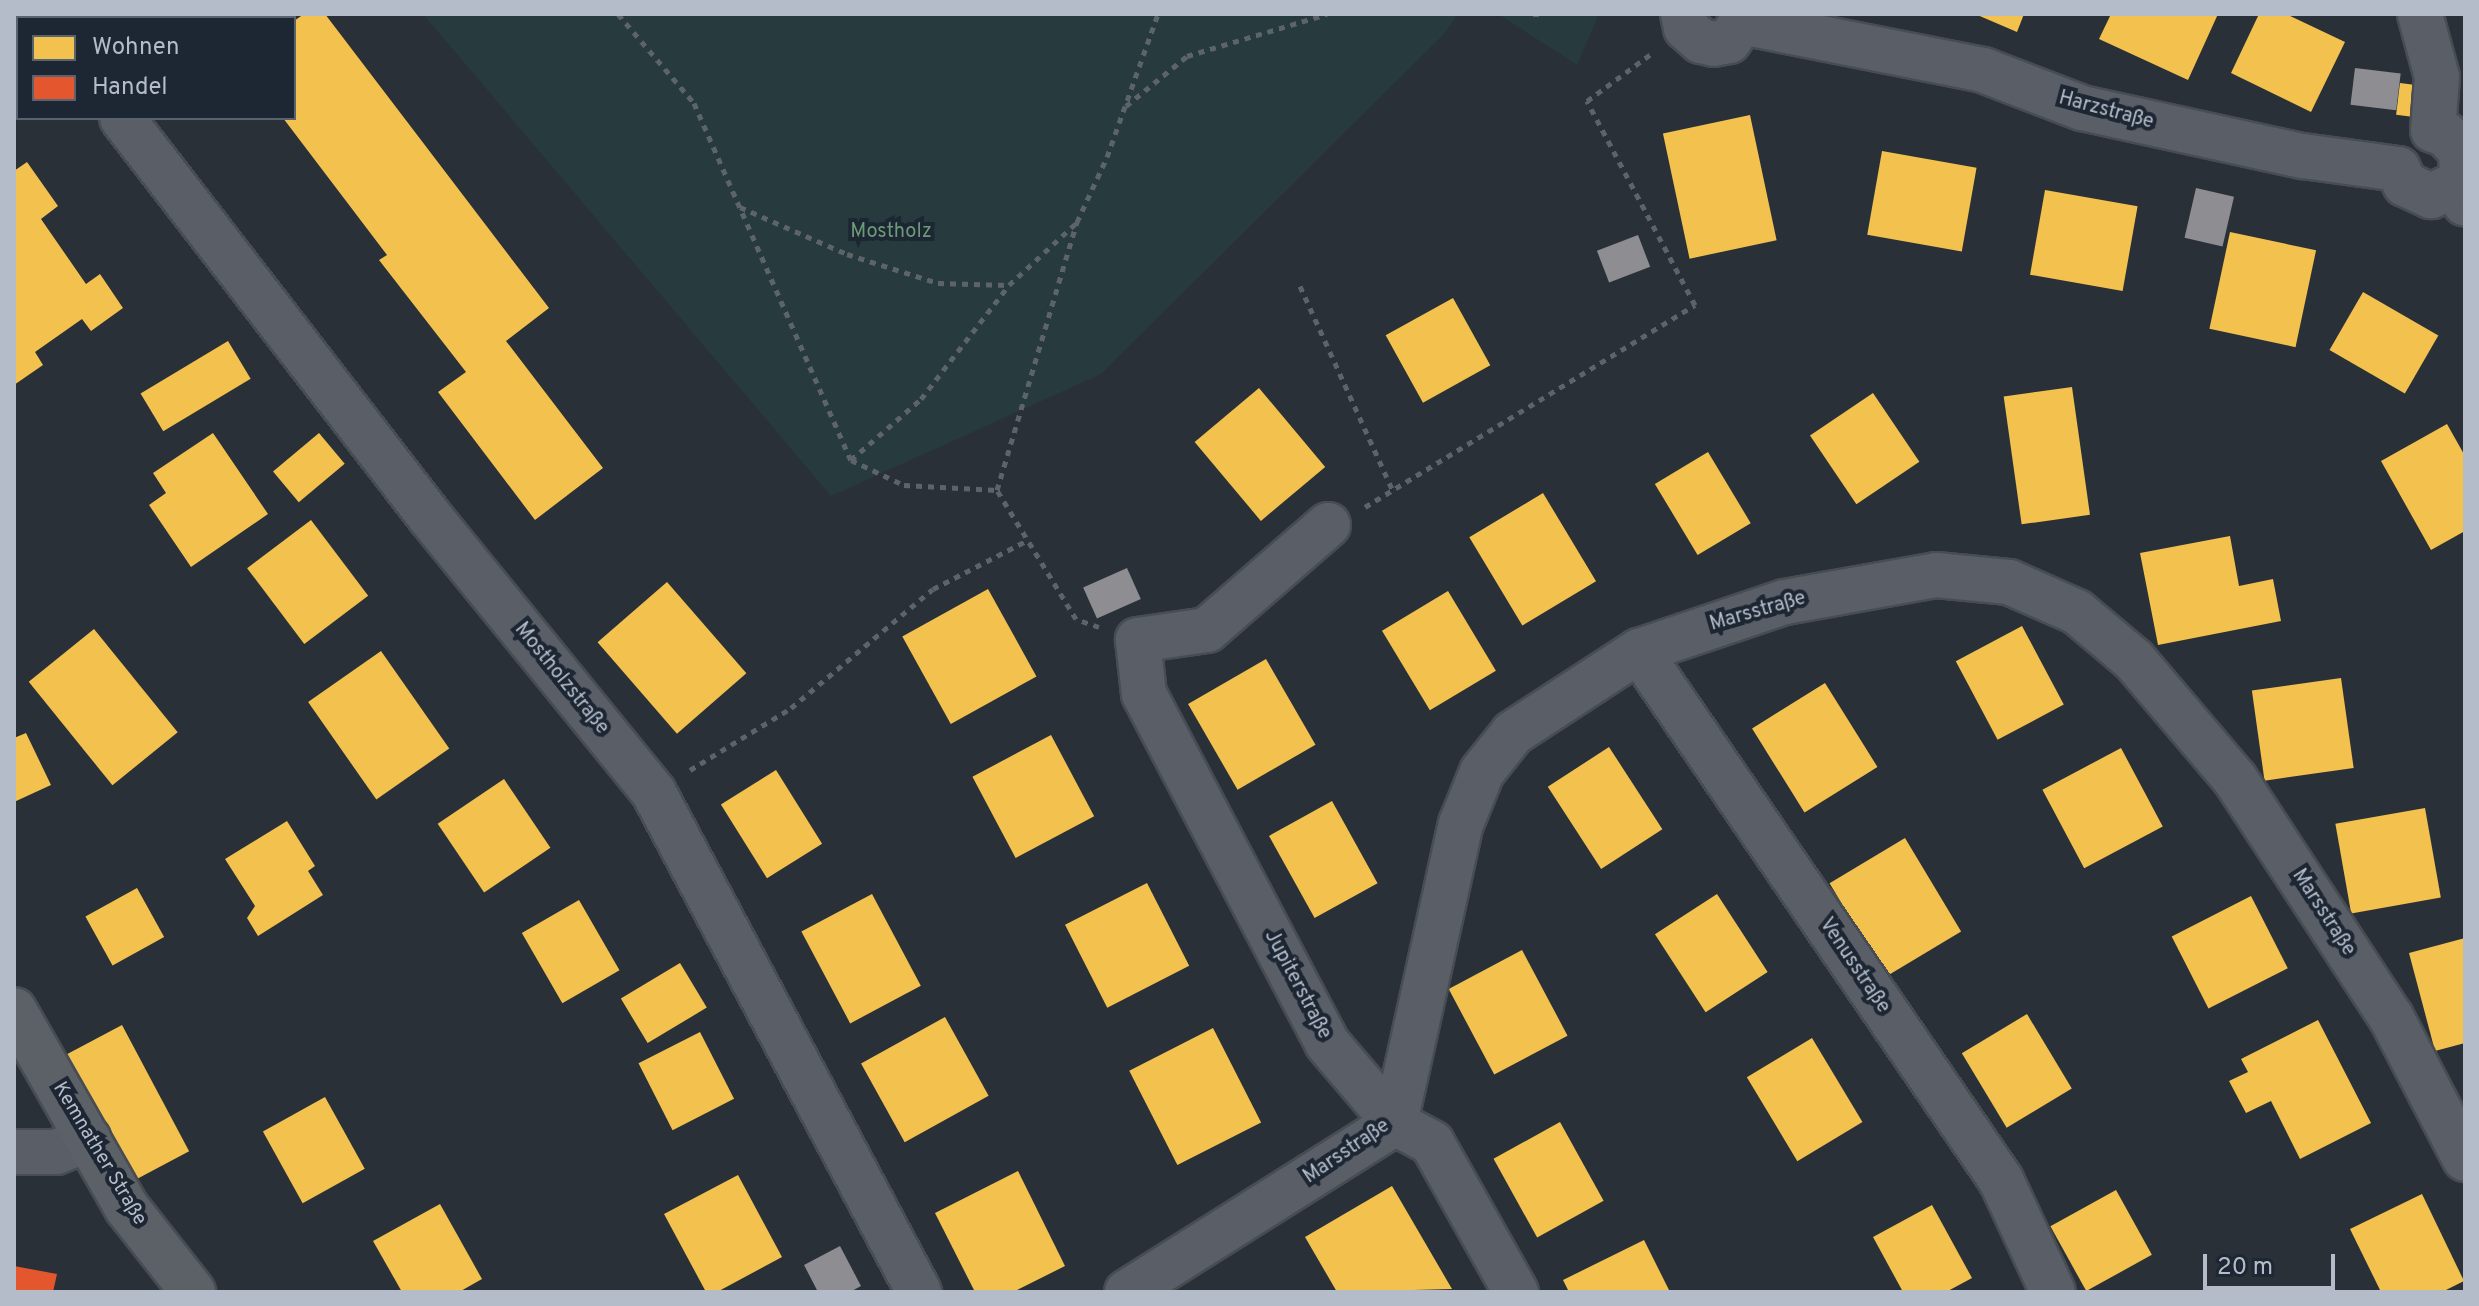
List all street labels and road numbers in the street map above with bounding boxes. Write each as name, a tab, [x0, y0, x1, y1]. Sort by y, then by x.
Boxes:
street label: Harzstraße	[2056, 87, 2156, 135]
street label: Marsstraße	[1707, 587, 1809, 637]
street label: Mostholzstraße	[509, 618, 613, 740]
street label: Marsstraße	[2286, 865, 2360, 961]
street label: Venusstraße	[1813, 914, 1895, 1018]
street label: Jupiterstraße	[1258, 926, 1336, 1044]
street label: Kemnather Straße	[47, 1078, 151, 1230]
street label: Marsstraße	[1299, 1114, 1395, 1190]

